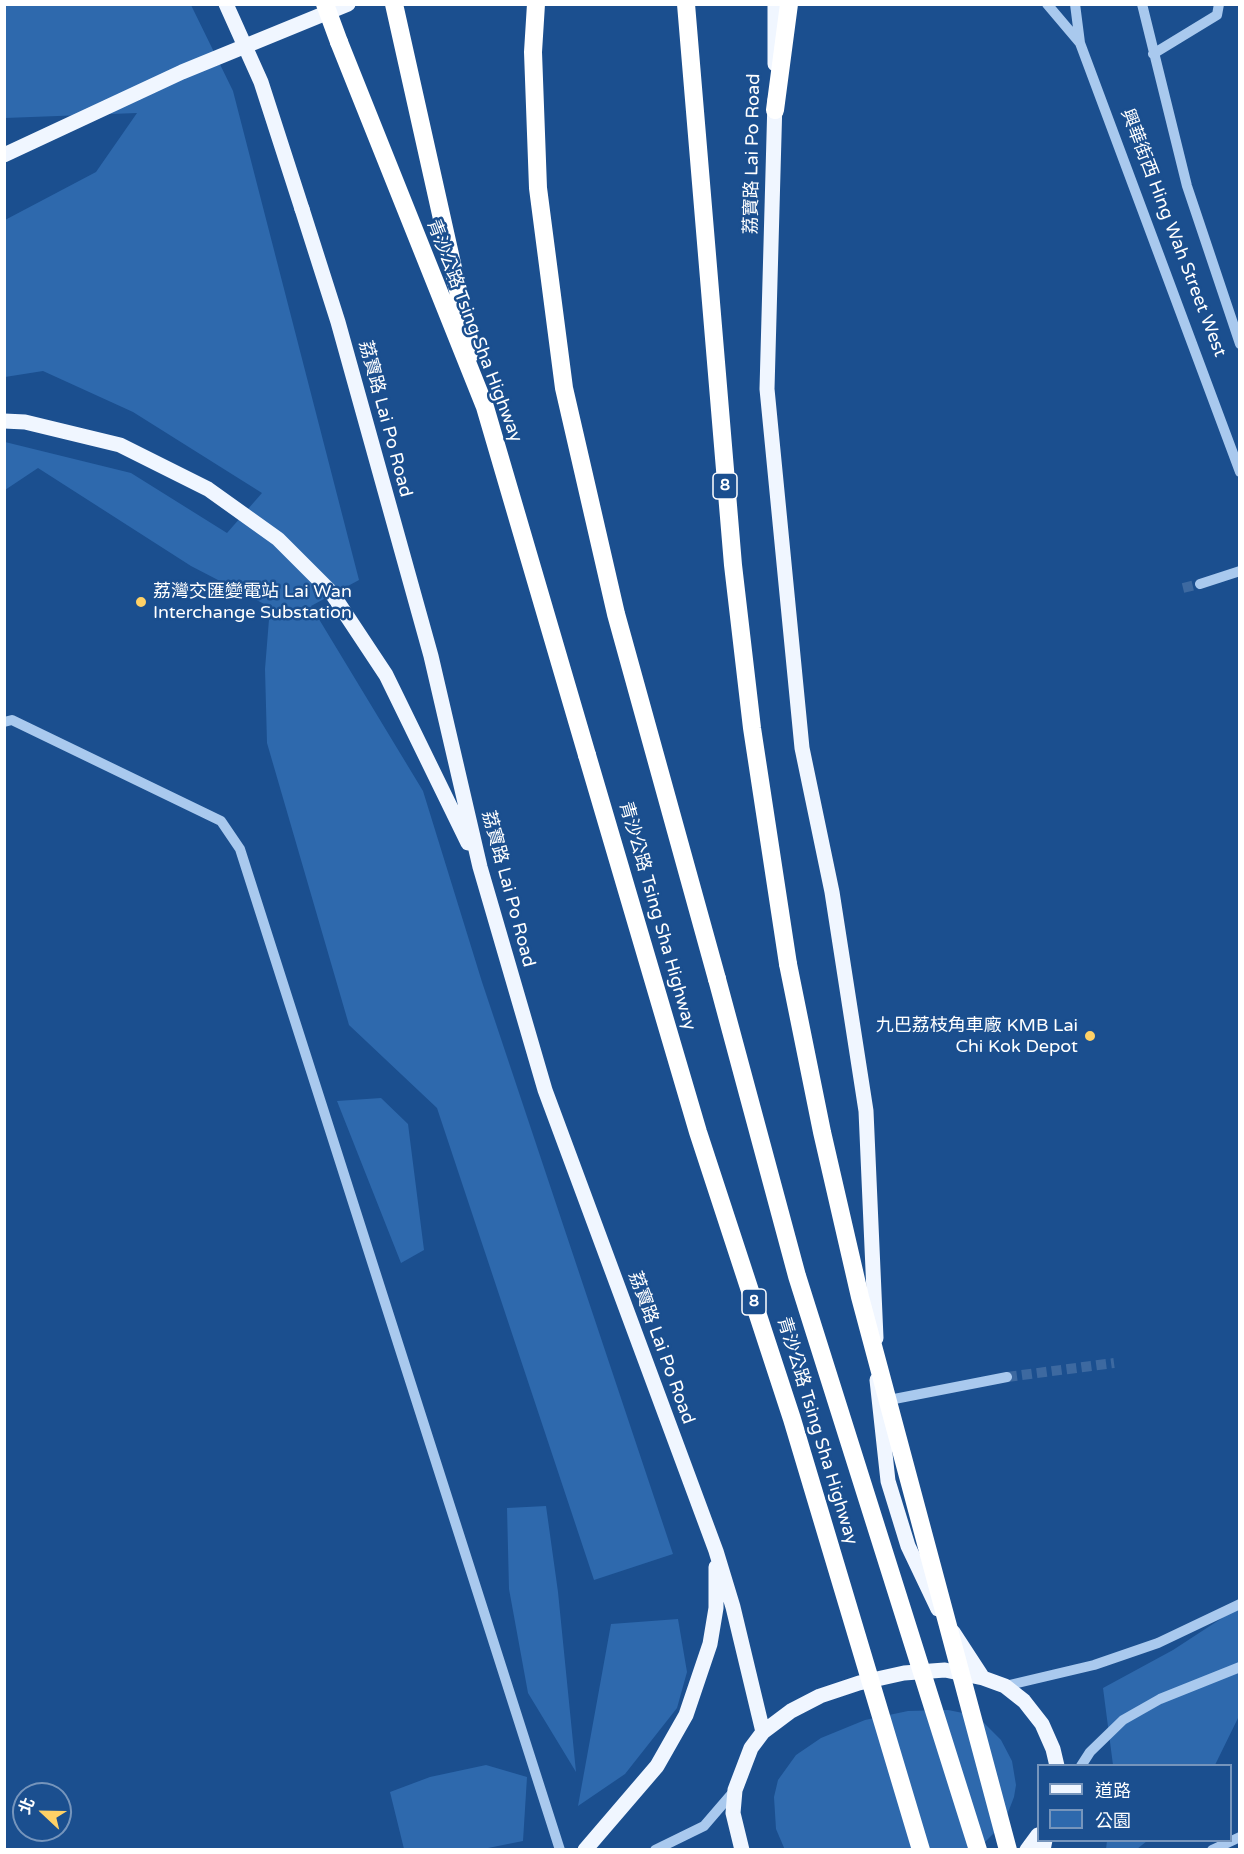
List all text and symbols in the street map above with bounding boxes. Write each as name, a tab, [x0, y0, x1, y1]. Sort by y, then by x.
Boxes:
street label: 荔寶路 Lai Po Road	[741, 73, 765, 235]
street label: 興華街西 Hing Wah Street West	[1116, 106, 1230, 360]
street label: 青沙公路 Tsing Sha Highway	[421, 217, 527, 445]
street label: 荔寶路 Lai Po Road	[354, 338, 416, 500]
road number: 8	[713, 473, 737, 499]
place label: 荔灣交匯變電站 Lai Wan Interchange Substation	[153, 581, 352, 624]
marker: 荔灣交匯變電站 Lai Wan Interchange Substation	[134, 595, 148, 609]
street label: 青沙公路 Tsing Sha Highway	[614, 799, 700, 1033]
street label: 荔寶路 Lai Po Road	[477, 808, 539, 970]
place label: 九巴荔枝角車廠 KMB Lai Chi Kok Depot	[876, 1015, 1078, 1058]
marker: 九巴荔枝角車廠 KMB Lai Chi Kok Depot	[1083, 1029, 1097, 1043]
street label: 荔寶路 Lai Po Road	[623, 1269, 699, 1427]
road number: 8	[742, 1289, 766, 1315]
street label: 青沙公路 Tsing Sha Highway	[772, 1315, 862, 1547]
legend	[1037, 1764, 1232, 1842]
text: 道路	[1095, 1780, 1131, 1802]
north arrow	[12, 1782, 72, 1842]
text: 北	[15, 1795, 39, 1817]
text: 公園	[1095, 1810, 1131, 1832]

